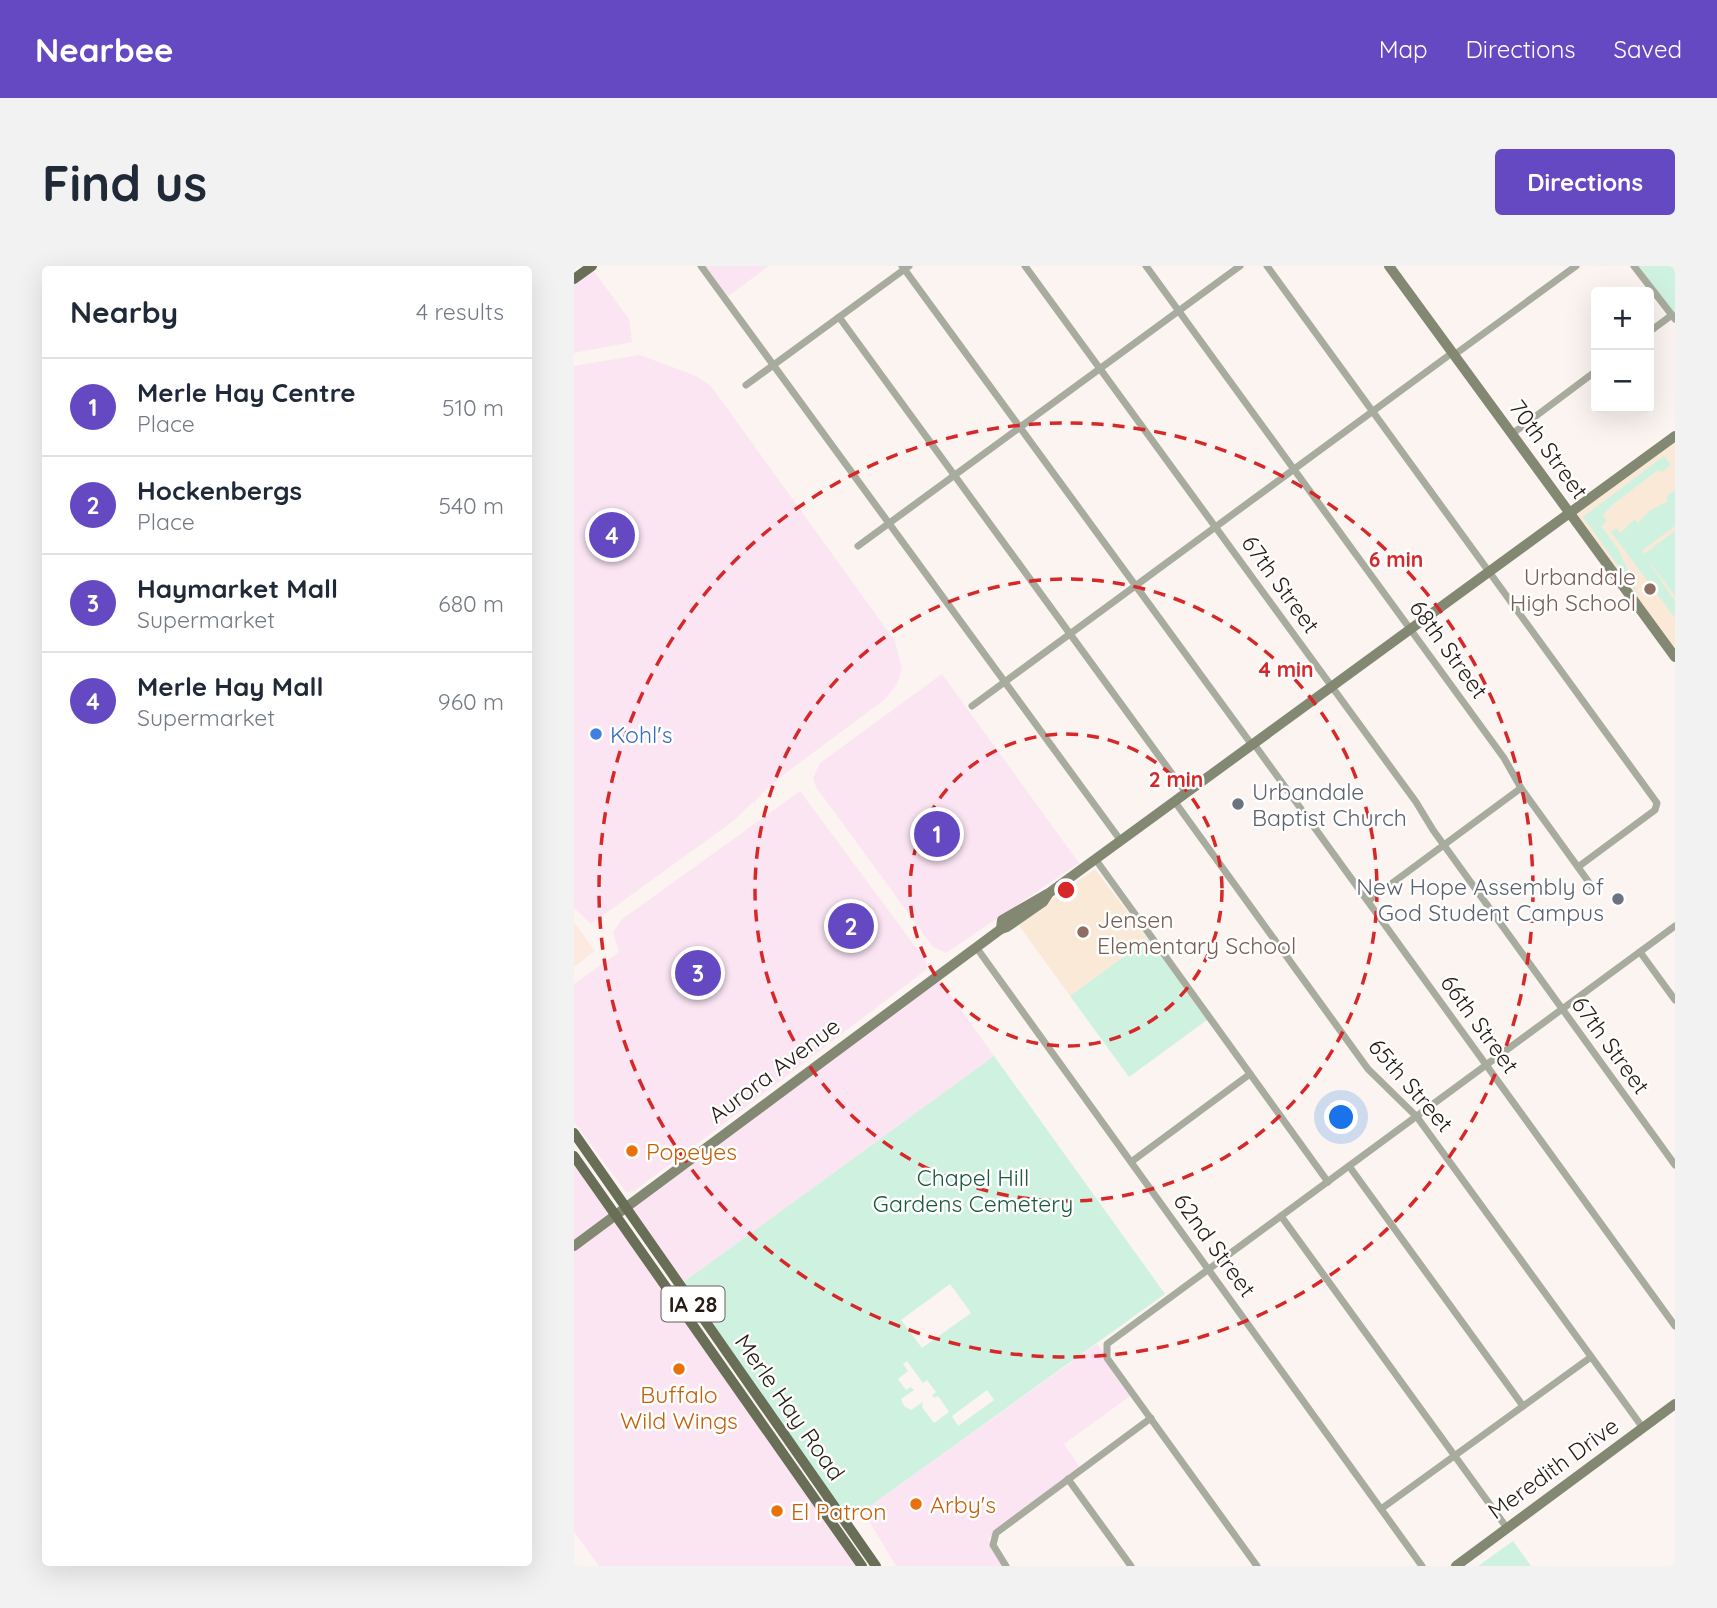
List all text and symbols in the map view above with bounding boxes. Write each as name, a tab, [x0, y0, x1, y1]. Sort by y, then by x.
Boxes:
text: Nearbee	[35, 29, 174, 70]
text: Map	[1379, 34, 1428, 64]
text: Directions	[1466, 34, 1576, 64]
text: Saved	[1614, 34, 1682, 64]
button: Directions	[1495, 149, 1675, 215]
text: Find us	[42, 152, 207, 213]
map controls	[1591, 287, 1654, 413]
button: +	[1591, 287, 1654, 350]
text: Nearby	[70, 293, 178, 331]
text: 4 results	[416, 297, 504, 326]
button: −	[1591, 350, 1654, 413]
text: Merle Hay Centre	[137, 376, 356, 409]
text: 1	[89, 393, 97, 422]
text: 510 m	[442, 393, 504, 422]
street label: 70th Street	[1503, 394, 1595, 504]
text: Place	[137, 409, 195, 438]
text: Hockenbergs	[137, 474, 302, 507]
text: 2	[86, 491, 100, 520]
text: 540 m	[438, 491, 504, 520]
text: Place	[137, 507, 195, 536]
pin: 4	[589, 509, 635, 561]
street label: 67th Street	[1236, 529, 1326, 639]
text: 6 min	[1369, 546, 1423, 572]
place label: Urbandale High School	[1510, 562, 1636, 617]
text: Haymarket Mall	[137, 572, 338, 605]
marker: Urbandale High School	[1642, 581, 1658, 597]
text: 3	[87, 589, 99, 618]
text: 680 m	[438, 589, 504, 618]
street label: 68th Street	[1404, 594, 1495, 704]
text: Supermarket	[137, 605, 275, 634]
text: 4 min	[1258, 656, 1314, 682]
text: Merle Hay Mall	[137, 670, 324, 703]
text: 4	[86, 687, 100, 716]
text: 960 m	[438, 687, 504, 716]
text: Supermarket	[137, 703, 275, 732]
place label: Kohl's	[610, 720, 673, 749]
marker: Kohl's	[588, 726, 604, 742]
text: 2 min	[1149, 766, 1203, 792]
place label: Urbandale Baptist Church	[1252, 777, 1407, 832]
marker: Urbandale Baptist Church	[1230, 796, 1246, 812]
pin: 1	[914, 808, 960, 860]
place label: New Hope Assembly of God Student Campus	[1356, 872, 1604, 927]
centre of rings	[1054, 878, 1078, 902]
marker: New Hope Assembly of God Student Campus	[1610, 891, 1626, 907]
pin: 2	[828, 900, 874, 952]
place label: Jensen Elementary School	[1097, 905, 1296, 960]
marker: Jensen Elementary School	[1075, 924, 1091, 940]
pin: 3	[675, 947, 721, 999]
street label: 66th Street	[1435, 969, 1526, 1079]
street label: 67th Street	[1566, 990, 1656, 1100]
street label: Aurora Avenue	[702, 1011, 846, 1129]
street label: 65th Street	[1362, 1032, 1460, 1138]
your location	[1324, 1100, 1358, 1134]
place label: Popeyes	[646, 1137, 737, 1166]
marker: Popeyes	[624, 1143, 640, 1159]
park label: Chapel Hill Gardens Cemetery	[873, 1163, 1073, 1218]
street label: 62nd Street	[1168, 1187, 1263, 1303]
road number: IA 28	[662, 1286, 724, 1322]
street label: Merle Hay Road	[729, 1328, 851, 1486]
marker: Buffalo Wild Wings	[671, 1361, 687, 1377]
place label: Buffalo Wild Wings	[620, 1380, 738, 1435]
street label: Meredith Drive	[1482, 1411, 1624, 1525]
place label: Arby's	[930, 1490, 996, 1519]
marker: Arby's	[908, 1496, 924, 1512]
place label: El Patron	[791, 1497, 887, 1526]
marker: El Patron	[769, 1503, 785, 1519]

